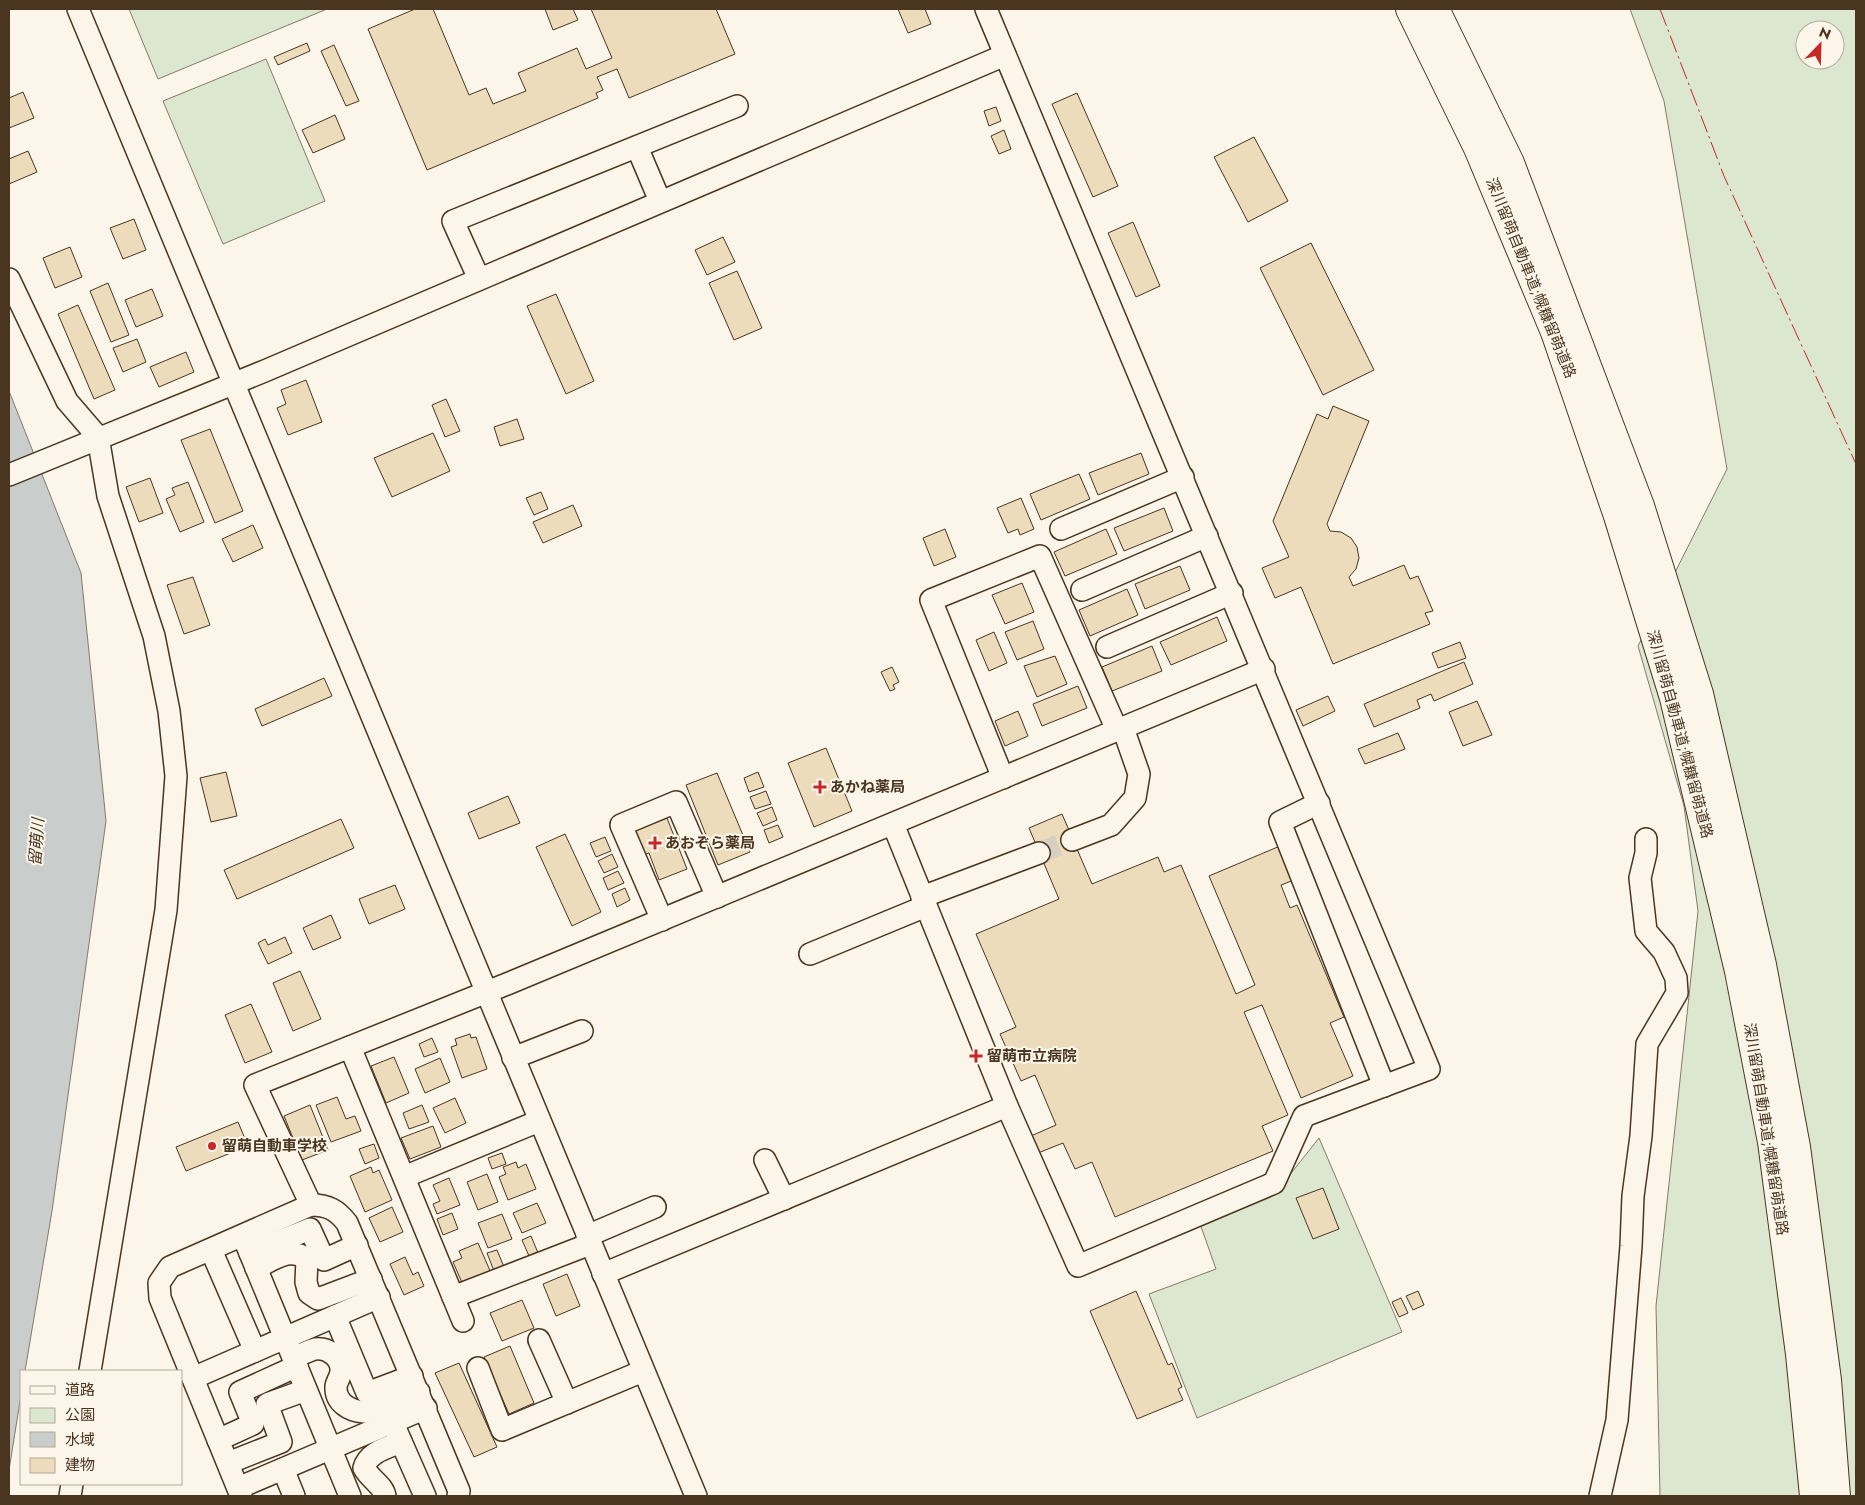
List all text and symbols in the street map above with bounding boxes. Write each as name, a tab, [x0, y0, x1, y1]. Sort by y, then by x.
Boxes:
north arrow	[1795, 20, 1845, 70]
text: N	[1816, 22, 1834, 44]
street label: 深川留萌自動車道;幌糠留萌道路	[1481, 174, 1581, 382]
street label: 深川留萌自動車道;幌糠留萌道路	[1642, 627, 1718, 841]
place label: あかね薬局	[830, 776, 905, 798]
marker: あかね薬局	[814, 781, 826, 793]
water label: 留萌川	[23, 815, 50, 867]
place label: あおぞら薬局	[665, 832, 755, 854]
marker: あおぞら薬局	[649, 837, 661, 849]
street label: 深川留萌自動車道;幌糠留萌道路	[1738, 1021, 1794, 1237]
place label: 留萌市立病院	[987, 1045, 1077, 1067]
marker: 留萌市立病院	[969, 1049, 983, 1063]
place label: 留萌自動車学校	[222, 1135, 327, 1157]
marker: 留萌自動車学校	[206, 1140, 218, 1152]
legend	[20, 1370, 182, 1485]
text: 道路	[65, 1379, 95, 1401]
text: 公園	[65, 1404, 95, 1426]
text: 水域	[65, 1429, 95, 1451]
text: 建物	[65, 1454, 95, 1476]

